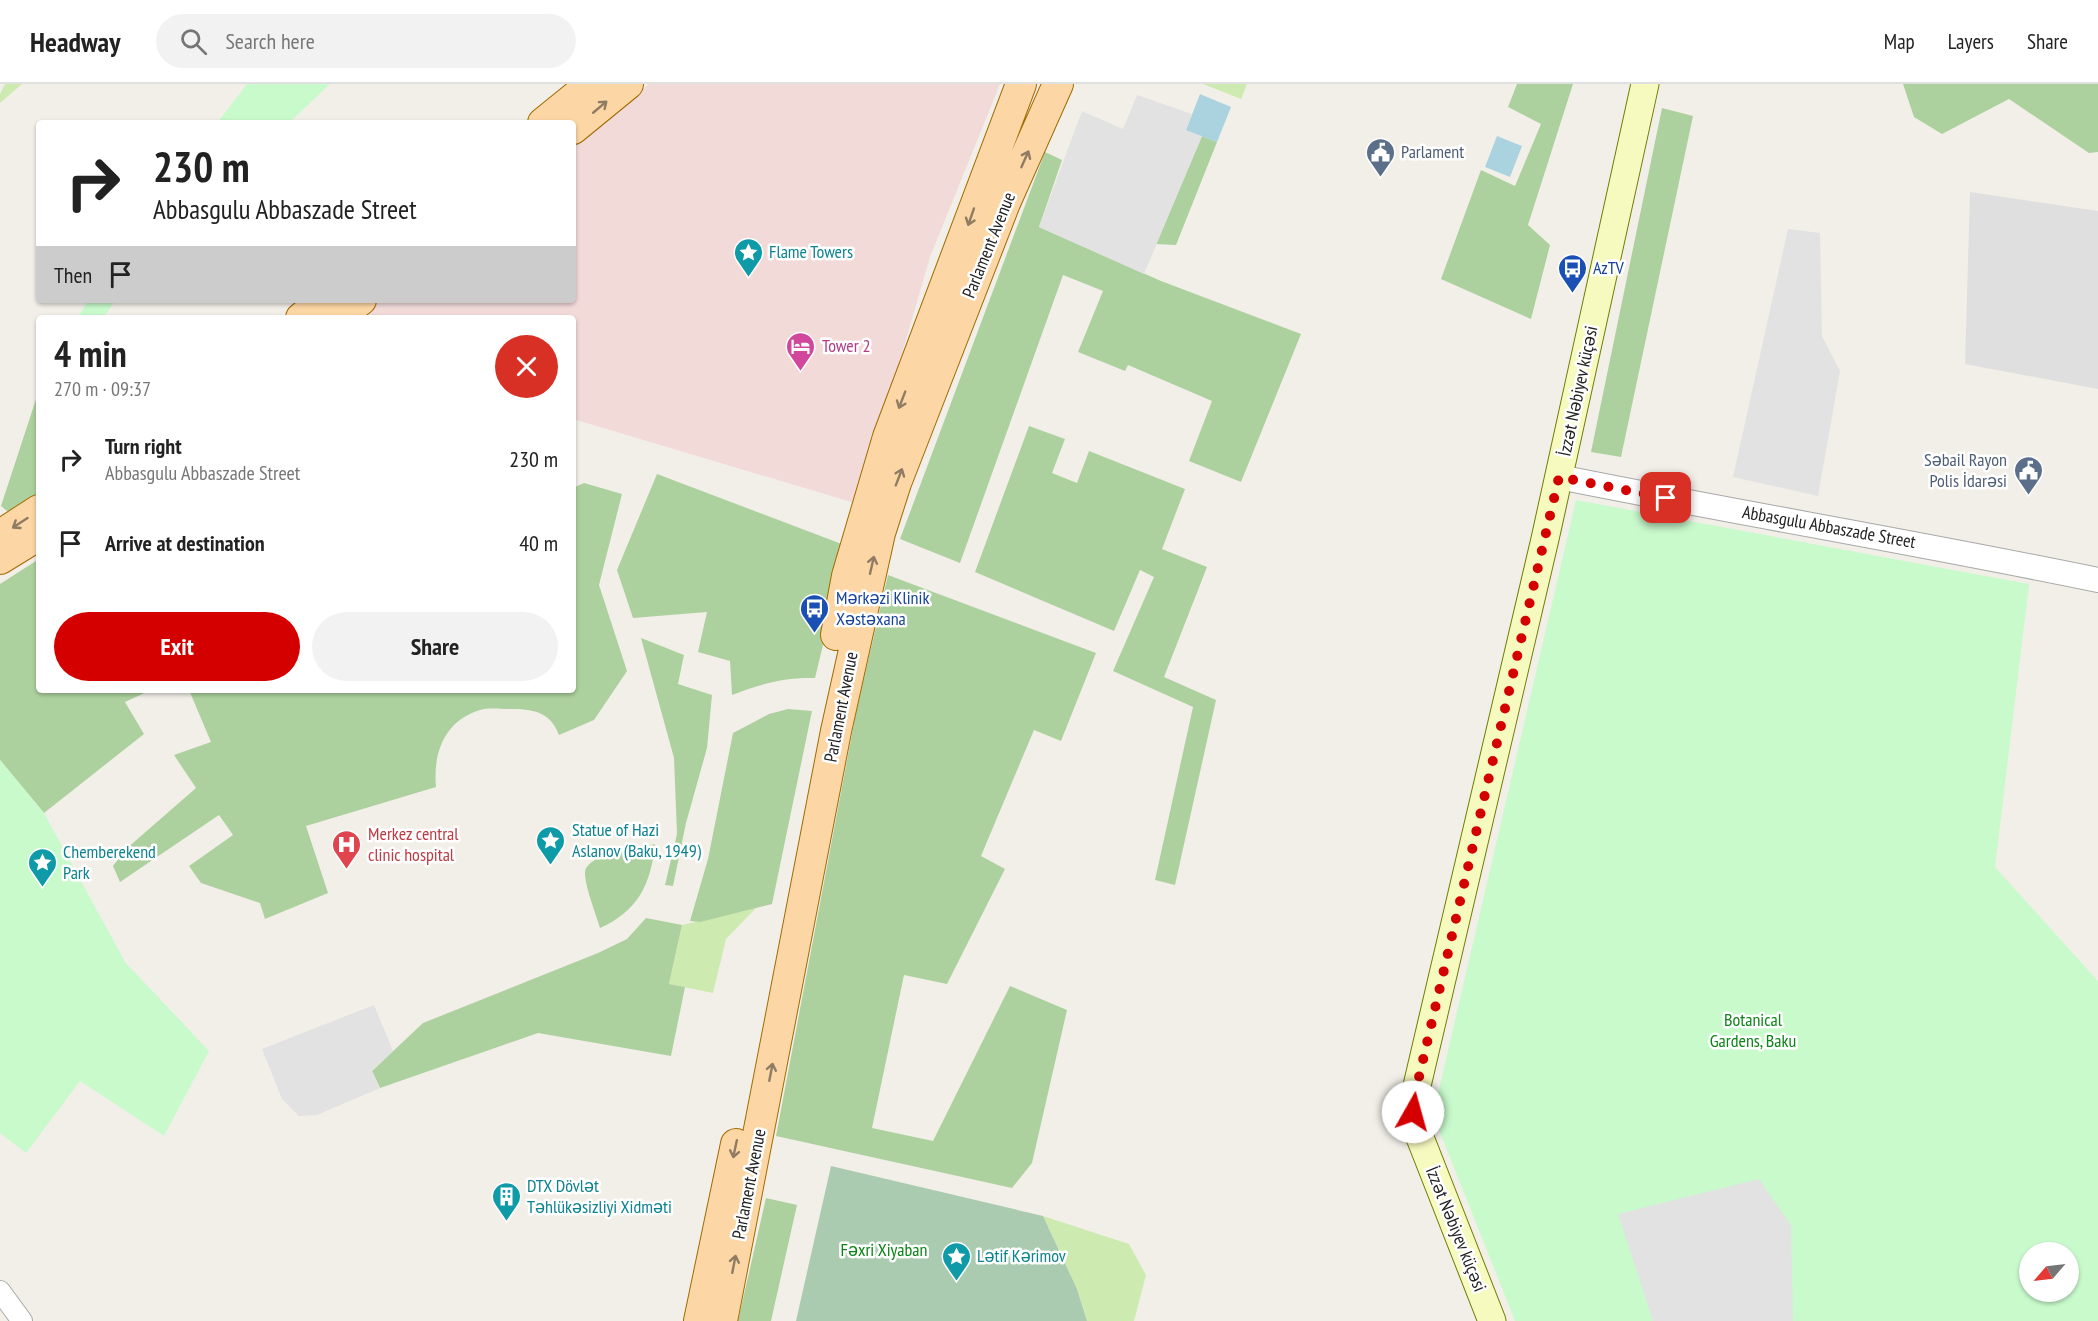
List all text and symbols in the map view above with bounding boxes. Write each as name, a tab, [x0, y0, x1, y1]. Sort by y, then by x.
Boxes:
search box	[156, 14, 576, 68]
text: Headway	[30, 23, 120, 60]
icon: search	[177, 25, 210, 58]
text: Search here	[225, 27, 315, 55]
text: Map	[1884, 28, 1915, 55]
text: Layers	[1948, 28, 1994, 55]
text: Share	[2027, 28, 2068, 55]
one-way arrow	[592, 100, 608, 113]
public building icon: Parlament	[1364, 136, 1396, 178]
text: 230 m	[153, 139, 250, 194]
place label: Parlament	[1401, 140, 1464, 163]
icon: right	[54, 144, 132, 222]
one-way arrow	[1020, 151, 1031, 169]
street label: Parlament Avenue	[957, 189, 1020, 301]
text: Abbasgulu Abbaszade Street	[153, 192, 417, 226]
one-way arrow	[964, 207, 975, 226]
place icon: Flame Towers	[732, 236, 764, 278]
place label: Flame Towers	[769, 240, 853, 263]
bus stop icon: AzTV	[1556, 252, 1588, 294]
place label: AzTV	[1593, 256, 1625, 279]
icon: arrive	[104, 258, 137, 291]
text: Then	[54, 261, 92, 289]
street label: İzzət Nəbiyev küçəsi	[1552, 324, 1603, 458]
text: 4 min	[54, 330, 127, 377]
hotel icon: Tower 2	[785, 330, 817, 372]
place label: Tower 2	[822, 334, 871, 357]
button: close	[495, 335, 558, 398]
text: 270 m · 09:37	[54, 376, 151, 402]
one-way arrow	[896, 390, 907, 409]
text: Turn right	[105, 432, 182, 460]
icon: right	[54, 443, 87, 476]
text: 230 m	[509, 445, 558, 473]
place label: Səbail Rayon Polis İdarəsi	[1924, 448, 2007, 492]
public building icon: Səbail Rayon Polis İdarəsi	[2012, 454, 2044, 496]
text: Abbasgulu Abbaszade Street	[105, 460, 300, 486]
one-way arrow	[894, 468, 905, 487]
pin	[1640, 472, 1691, 523]
icon: arrive	[1649, 481, 1682, 514]
street label: Abbasgulu Abbaszade Street	[1741, 500, 1918, 553]
one-way arrow	[11, 516, 28, 529]
icon: arrive	[54, 527, 87, 560]
text: Arrive at destination	[105, 529, 265, 557]
text: 40 m	[519, 529, 558, 557]
one-way arrow	[867, 555, 878, 575]
place label: Mərkəzi Klinik Xəstəxana	[836, 586, 929, 630]
bus stop icon: Mərkəzi Klinik Xəstəxana	[799, 592, 831, 634]
button: Exit	[54, 612, 300, 681]
button: Share	[312, 612, 558, 681]
street label: Parlament Avenue	[819, 650, 862, 764]
place label: Statue of Hazi Aslanov (Baku, 1949)	[572, 818, 702, 862]
place label: Merkez central clinic hospital	[368, 822, 459, 866]
place icon: Statue of Hazi Aslanov (Baku, 1949)	[535, 824, 567, 866]
hospital icon: Merkez central clinic hospital	[331, 828, 363, 870]
place label: Chemberekend Park	[63, 840, 156, 884]
place icon: Chemberekend Park	[26, 846, 58, 888]
park label: Botanical Gardens, Baku	[1710, 1008, 1796, 1052]
one-way arrow	[766, 1063, 777, 1083]
position arrow	[1381, 1080, 1445, 1144]
street label: Parlament Avenue	[727, 1127, 770, 1241]
one-way arrow	[729, 1139, 740, 1158]
street label: İzzət Nəbiyev küçəsi	[1421, 1163, 1492, 1295]
place label: DTX Dövlət Təhlükəsizliyi Xidməti	[527, 1174, 672, 1218]
building icon: DTX Dövlət Təhlükəsizliyi Xidməti	[490, 1180, 522, 1222]
park label: Fəxri Xiyaban	[841, 1238, 927, 1261]
place icon: Lətif Kərimov	[940, 1240, 972, 1282]
north arrow	[2019, 1242, 2079, 1302]
map controls	[2019, 1242, 2079, 1302]
place label: Lətif Kərimov	[977, 1244, 1066, 1267]
one-way arrow	[729, 1254, 740, 1274]

